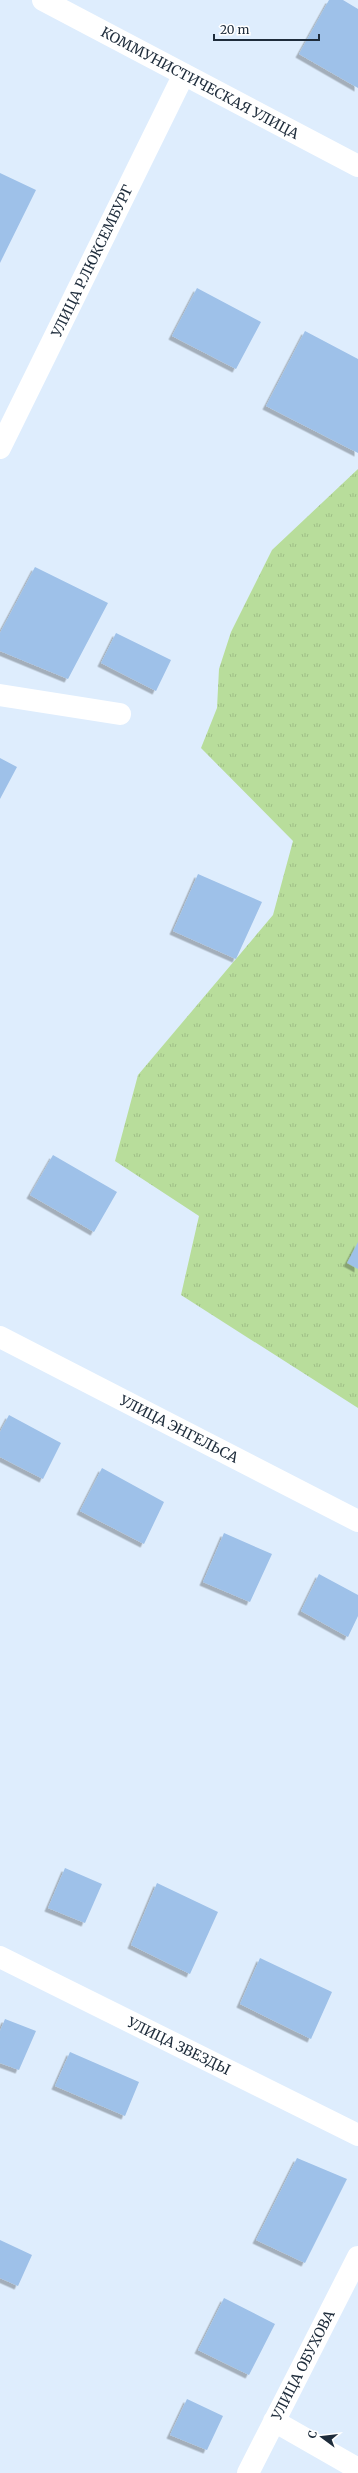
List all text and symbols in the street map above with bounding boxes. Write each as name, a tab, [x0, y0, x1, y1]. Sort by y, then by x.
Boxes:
scale bar	[214, 16, 319, 42]
text: 20 m	[220, 22, 249, 37]
street label: КОММУНИСТИЧЕСКАЯ УЛИЦА	[98, 23, 302, 143]
street label: УЛИЦА Р.ЛЮКСЕМБУРГ	[47, 182, 137, 341]
street label: УЛИЦА ЭНГЕЛЬСА	[116, 1391, 241, 1467]
street label: УЛИЦА ЗВЕЗДЫ	[124, 2013, 234, 2079]
street label: УЛИЦА ОБУХОВА	[267, 2307, 339, 2424]
north arrow	[302, 2417, 342, 2457]
text: С	[305, 2429, 320, 2440]

